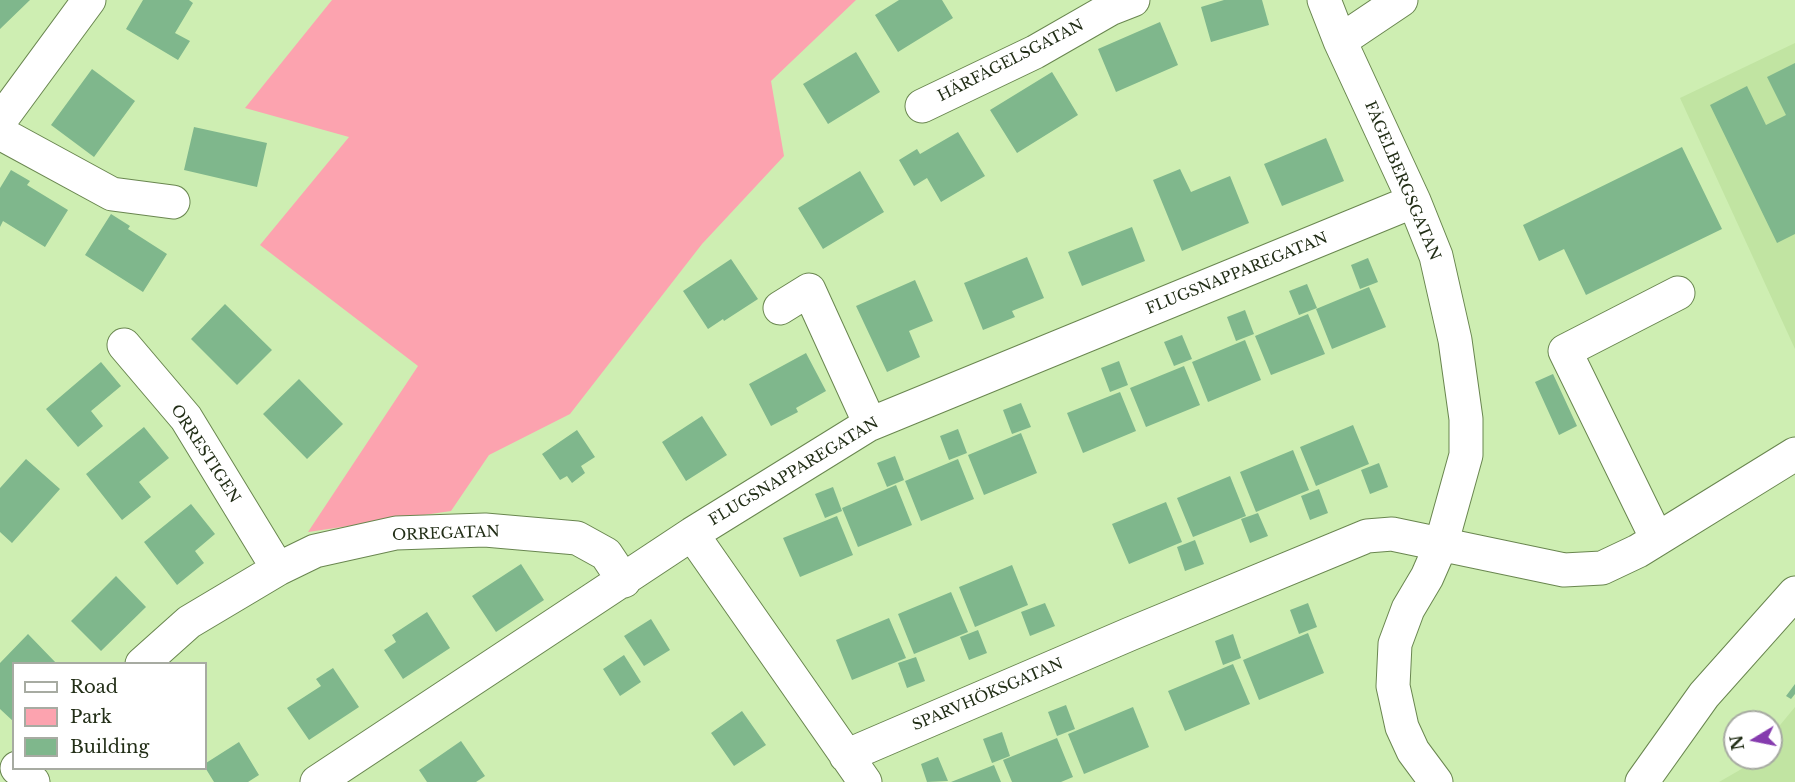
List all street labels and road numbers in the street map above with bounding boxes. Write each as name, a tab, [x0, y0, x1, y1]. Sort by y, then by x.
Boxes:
street label: HÄRFÅGELSGATAN	[935, 16, 1087, 106]
street label: FÅGELBERGSGATAN	[1360, 99, 1444, 263]
street label: FLUGSNAPPAREGATAN	[1143, 229, 1331, 319]
street label: ORRESTIGEN	[166, 401, 244, 507]
street label: FLUGSNAPPAREGATAN	[706, 414, 882, 530]
street label: ORREGATAN	[392, 523, 500, 545]
street label: SPARVHÖKSGATAN	[910, 655, 1066, 735]

